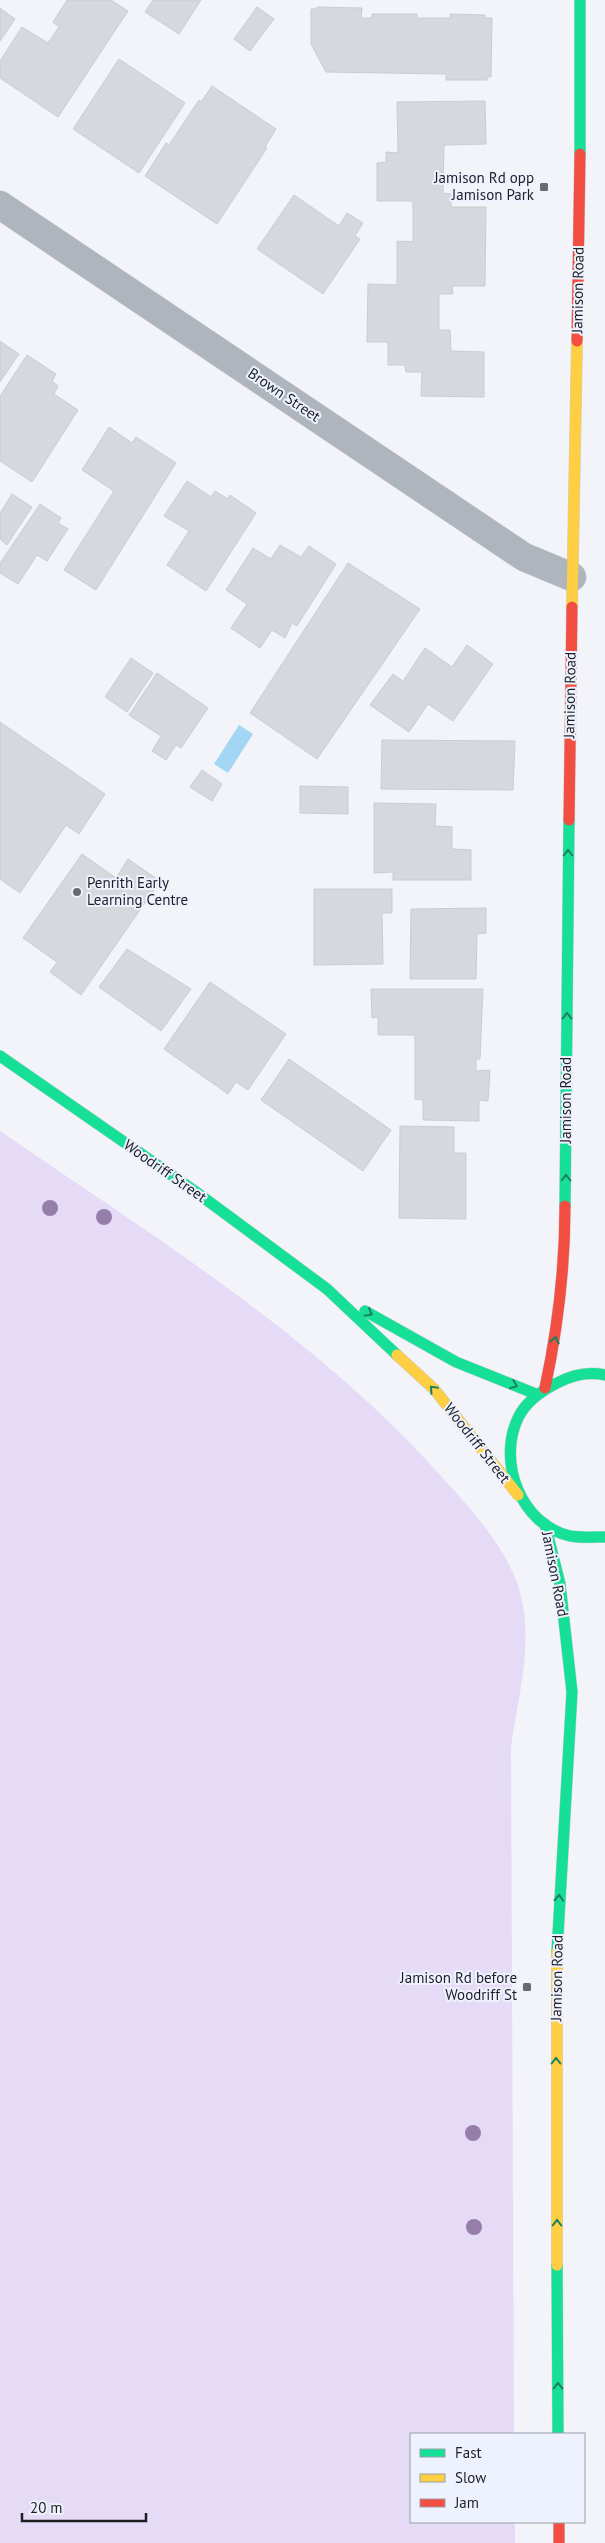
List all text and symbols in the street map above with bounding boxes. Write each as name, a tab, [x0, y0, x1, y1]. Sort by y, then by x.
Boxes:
place label: Jamison Rd opp Jamison Park	[433, 168, 535, 204]
marker: Jamison Rd opp Jamison Park	[538, 181, 550, 193]
street label: Jamison Road	[567, 247, 588, 334]
street label: Brown Street	[244, 363, 324, 426]
street label: Jamison Road	[559, 652, 580, 739]
one-way arrow	[563, 849, 573, 857]
place label: Penrith Early Learning Centre	[87, 873, 188, 909]
marker: Penrith Early Learning Centre	[71, 886, 83, 898]
one-way arrow	[562, 1012, 572, 1020]
street label: Jamison Road	[556, 1057, 575, 1144]
street label: Woodriff Street	[120, 1135, 210, 1206]
one-way arrow	[561, 1174, 571, 1182]
one-way arrow	[364, 1307, 373, 1317]
one-way arrow	[549, 1336, 560, 1345]
one-way arrow	[509, 1379, 518, 1390]
one-way arrow	[430, 1385, 439, 1394]
street label: Woodriff Street	[440, 1399, 515, 1487]
street label: Jamison Road	[538, 1529, 573, 1618]
one-way arrow	[553, 1894, 564, 1902]
street label: Jamison Road	[546, 1935, 567, 2022]
place label: Jamison Rd before Woodriff St	[399, 1968, 517, 2004]
marker: Jamison Rd before Woodriff St	[521, 1981, 533, 1993]
one-way arrow	[551, 2056, 561, 2064]
one-way arrow	[552, 2219, 562, 2226]
one-way arrow	[553, 2381, 563, 2389]
legend	[410, 2433, 585, 2523]
text: Fast	[455, 2443, 482, 2462]
text: Slow	[455, 2468, 486, 2487]
scale bar	[22, 2490, 146, 2522]
text: Jam	[454, 2493, 479, 2512]
text: 20 m	[30, 2498, 63, 2517]

